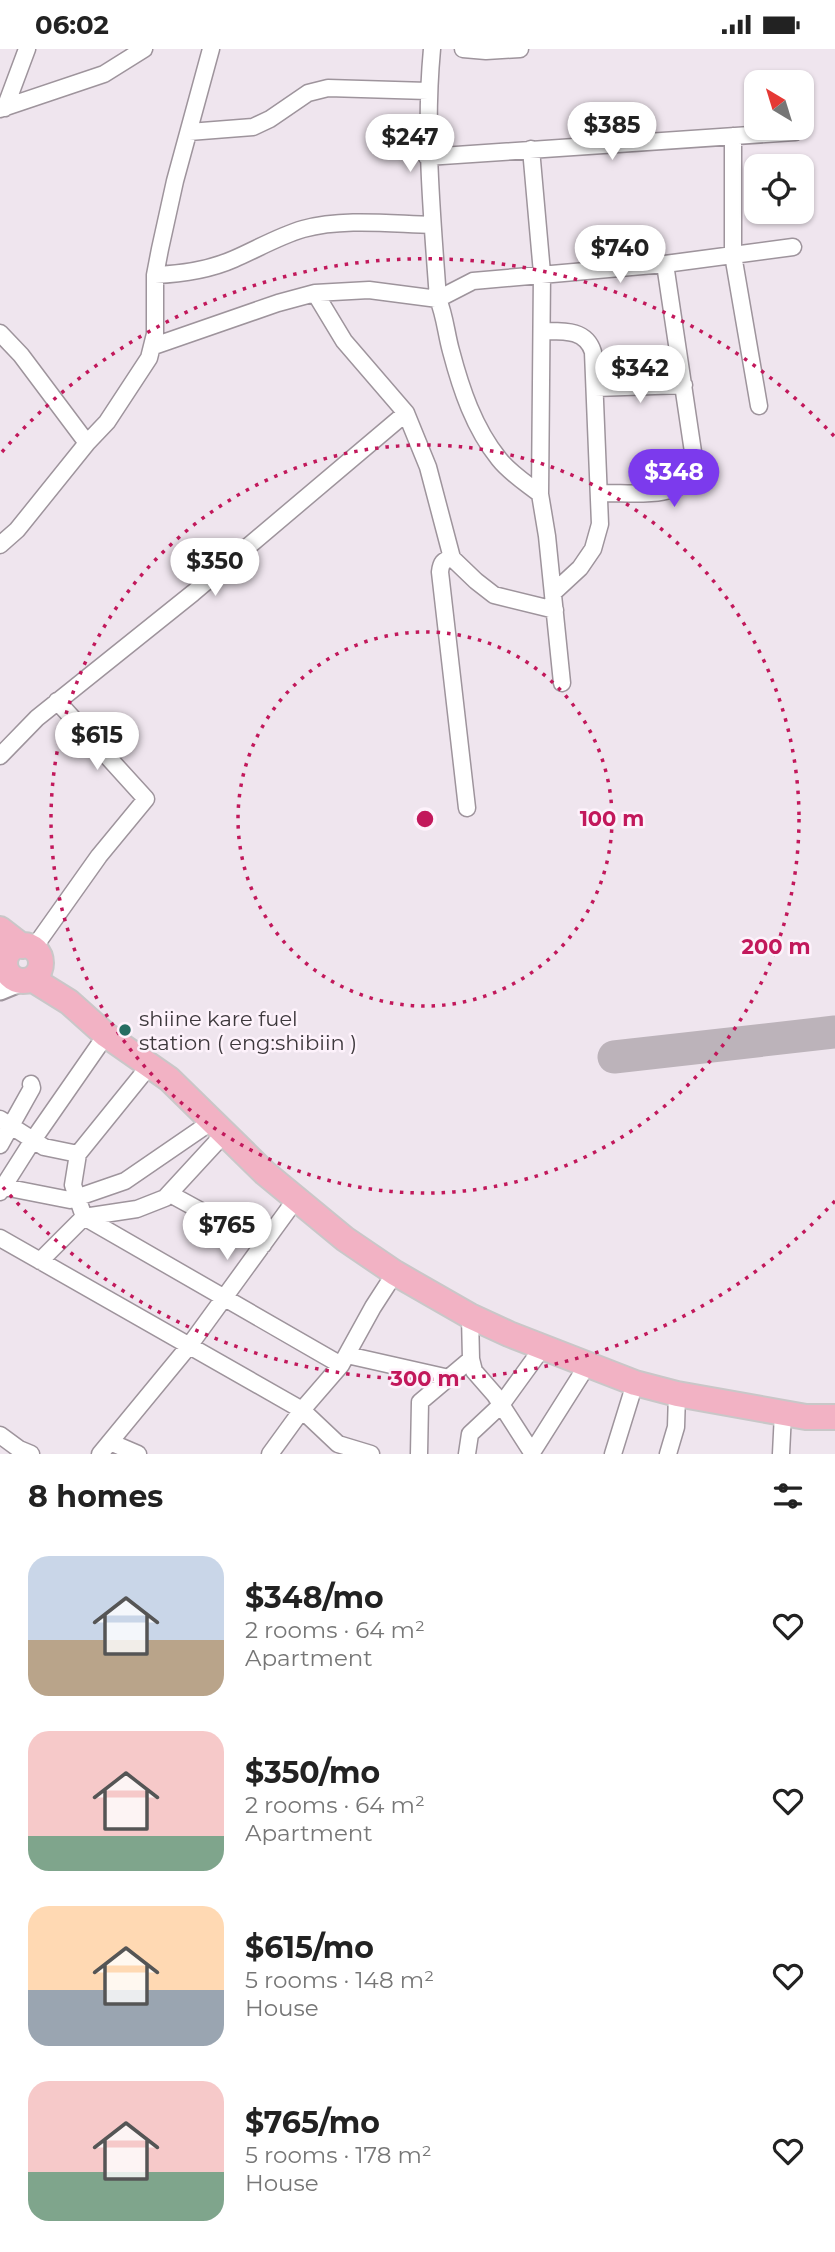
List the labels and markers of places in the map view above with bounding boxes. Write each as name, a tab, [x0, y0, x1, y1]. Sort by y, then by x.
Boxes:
pin: $385	[571, 103, 653, 162]
pin: $247	[369, 115, 451, 174]
pin: $740	[579, 225, 661, 285]
pin: $342	[599, 345, 681, 405]
pin: $348	[633, 449, 715, 509]
pin: $350	[174, 539, 256, 598]
pin: $615	[56, 713, 138, 772]
centre of rings	[413, 807, 437, 831]
place label: shiine kare fuel station ( eng:shibiin )	[139, 1006, 357, 1055]
marker: shiine kare fuel station ( eng:shibiin )	[117, 1022, 133, 1038]
pin: $765	[186, 1203, 268, 1262]

